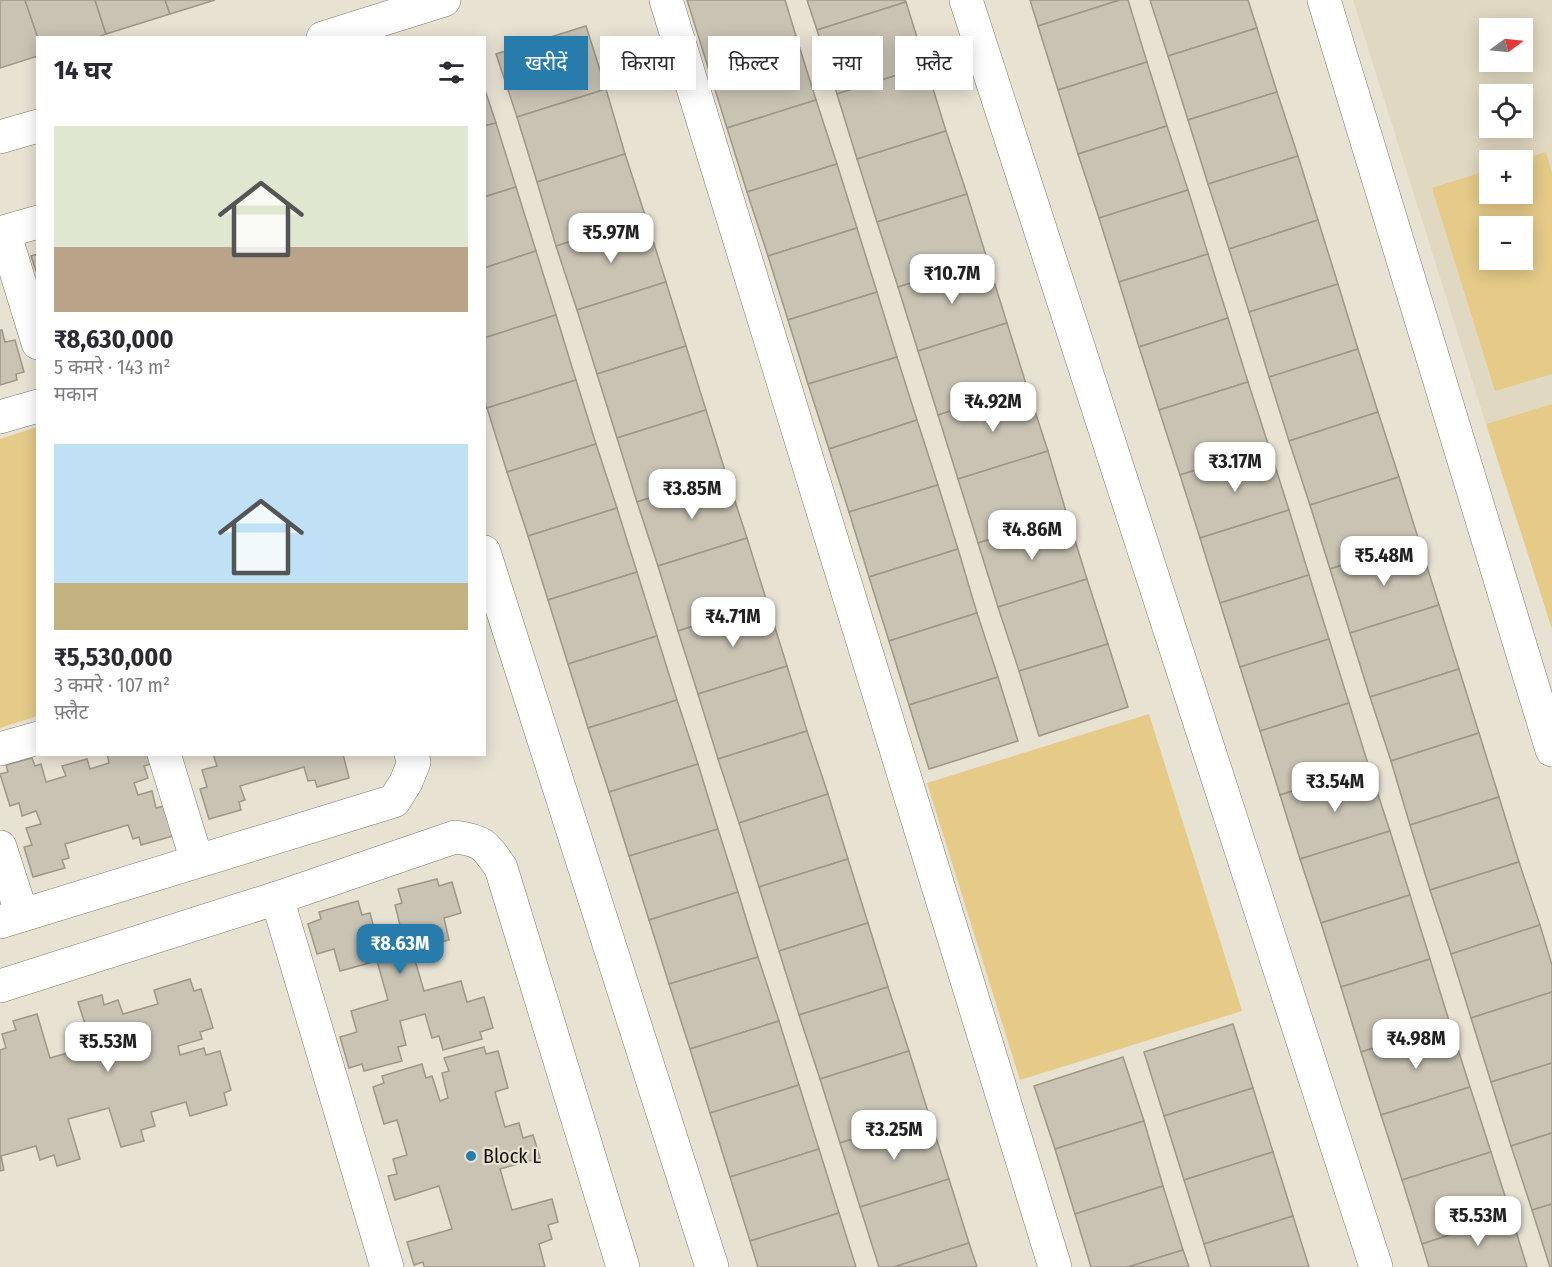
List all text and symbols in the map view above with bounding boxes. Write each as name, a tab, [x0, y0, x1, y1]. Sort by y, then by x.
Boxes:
north arrow	[1479, 18, 1533, 72]
map controls	[1479, 18, 1533, 270]
chip: खरीदें	[504, 36, 588, 90]
chip: किराया	[600, 36, 696, 90]
chip: फ़िल्टर	[708, 36, 800, 90]
chip: नया	[812, 36, 883, 90]
chip: फ़्लैट	[895, 36, 973, 90]
text: 14 घर	[54, 55, 112, 86]
icon: filters	[435, 56, 468, 89]
button: locate	[1479, 84, 1533, 138]
button: +	[1479, 150, 1533, 204]
icon: home	[207, 165, 315, 273]
pin: ₹5.97M	[562, 213, 660, 264]
button: −	[1479, 216, 1533, 270]
text: ₹5.97M	[583, 220, 639, 244]
pin: ₹10.7M	[903, 254, 1001, 305]
text: ₹10.7M	[924, 261, 980, 285]
text: ₹8,630,000	[54, 324, 174, 355]
text: 5 कमरे · 143 m²	[54, 355, 170, 379]
text: मकान	[54, 382, 98, 406]
pin: ₹4.92M	[944, 382, 1042, 433]
text: ₹4.92M	[964, 389, 1022, 413]
pin: ₹3.17M	[1186, 442, 1284, 493]
text: ₹3.17M	[1208, 449, 1262, 473]
pin: ₹3.85M	[643, 469, 741, 520]
text: ₹3.85M	[663, 476, 721, 500]
icon: home	[207, 483, 315, 591]
pin: ₹4.86M	[983, 510, 1081, 561]
text: ₹4.86M	[1002, 517, 1062, 541]
pin: ₹5.48M	[1335, 536, 1433, 587]
text: ₹5.48M	[1355, 543, 1413, 567]
pin: ₹4.71M	[684, 597, 782, 648]
text: ₹4.71M	[705, 604, 761, 628]
text: ₹5,530,000	[54, 642, 173, 673]
text: 3 कमरे · 107 m²	[54, 673, 170, 697]
text: फ़्लैट	[54, 700, 89, 724]
pin: ₹3.54M	[1286, 762, 1384, 813]
text: ₹3.54M	[1306, 769, 1364, 793]
pin: ₹8.63M	[351, 924, 449, 975]
text: ₹8.63M	[371, 931, 429, 955]
pin: ₹4.98M	[1367, 1019, 1465, 1070]
pin: ₹5.53M	[59, 1022, 157, 1073]
text: ₹4.98M	[1386, 1026, 1446, 1050]
text: ₹5.53M	[79, 1029, 137, 1053]
pin: ₹3.25M	[845, 1110, 943, 1161]
text: ₹3.25M	[865, 1117, 923, 1141]
place label: Block L	[483, 1144, 541, 1168]
marker: Block L	[464, 1149, 478, 1163]
pin: ₹5.53M	[1429, 1196, 1527, 1247]
text: ₹5.53M	[1449, 1203, 1507, 1227]

